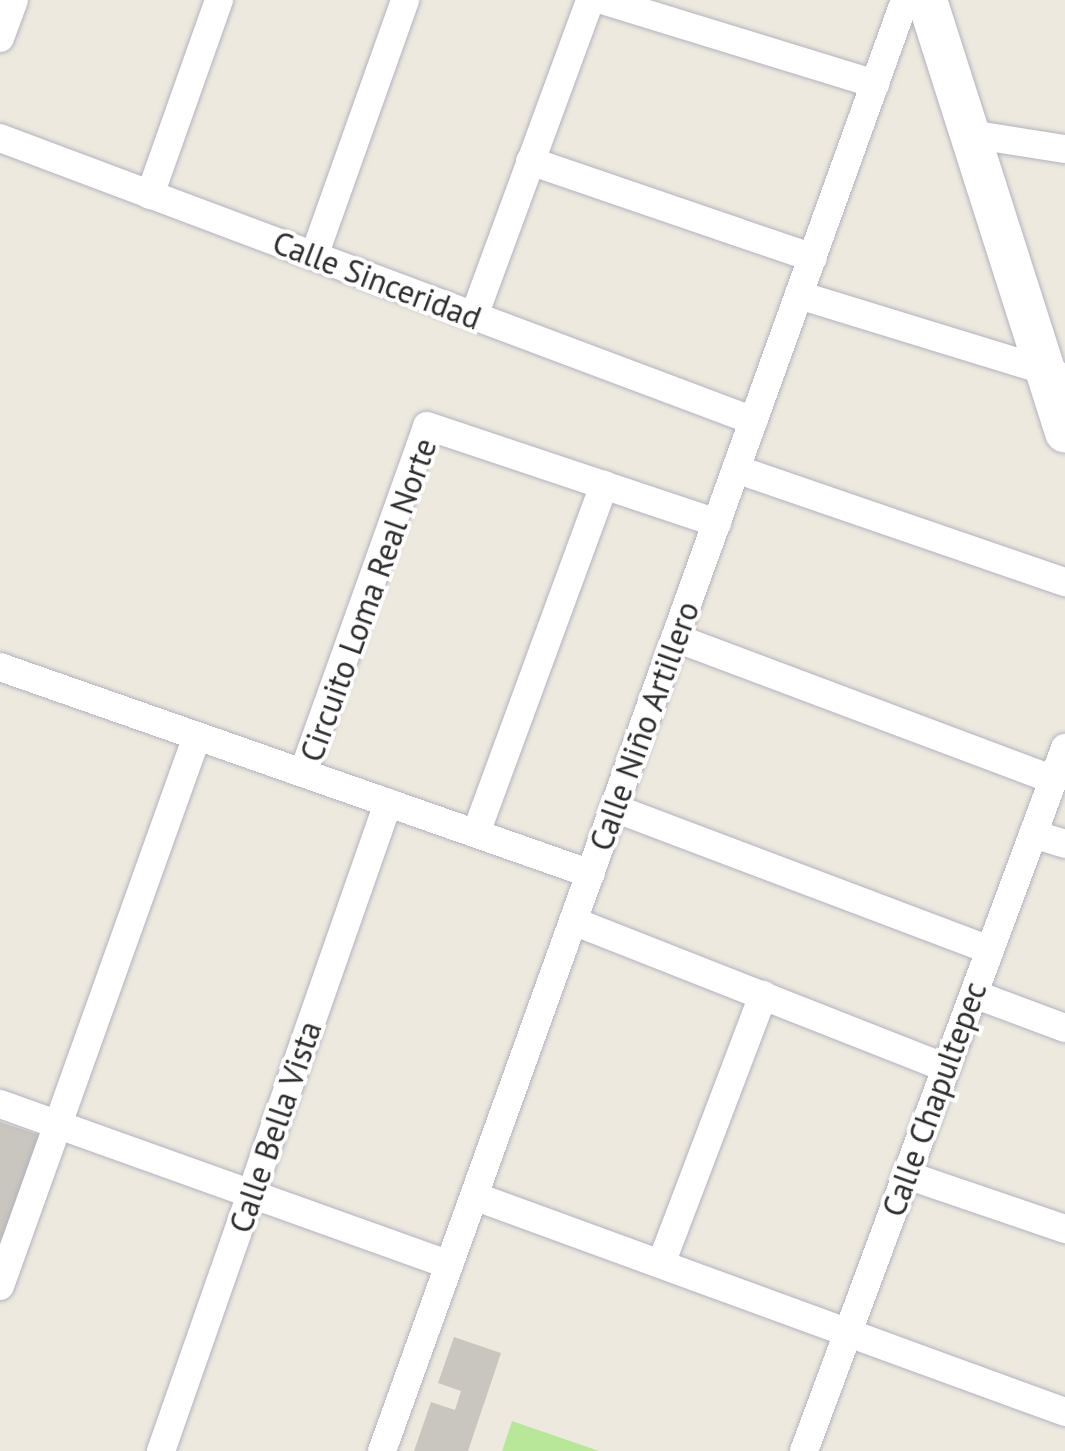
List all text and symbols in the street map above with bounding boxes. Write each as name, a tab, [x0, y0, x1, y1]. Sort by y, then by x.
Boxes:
street label: Calle Sinceridad	[267, 223, 487, 337]
street label: Circuito Loma Real Norte	[292, 433, 444, 767]
street label: Calle Niño Artillero	[581, 596, 707, 856]
street label: Calle Chapultepec	[874, 976, 994, 1222]
street label: Calle Bella Vista	[221, 1016, 329, 1238]

